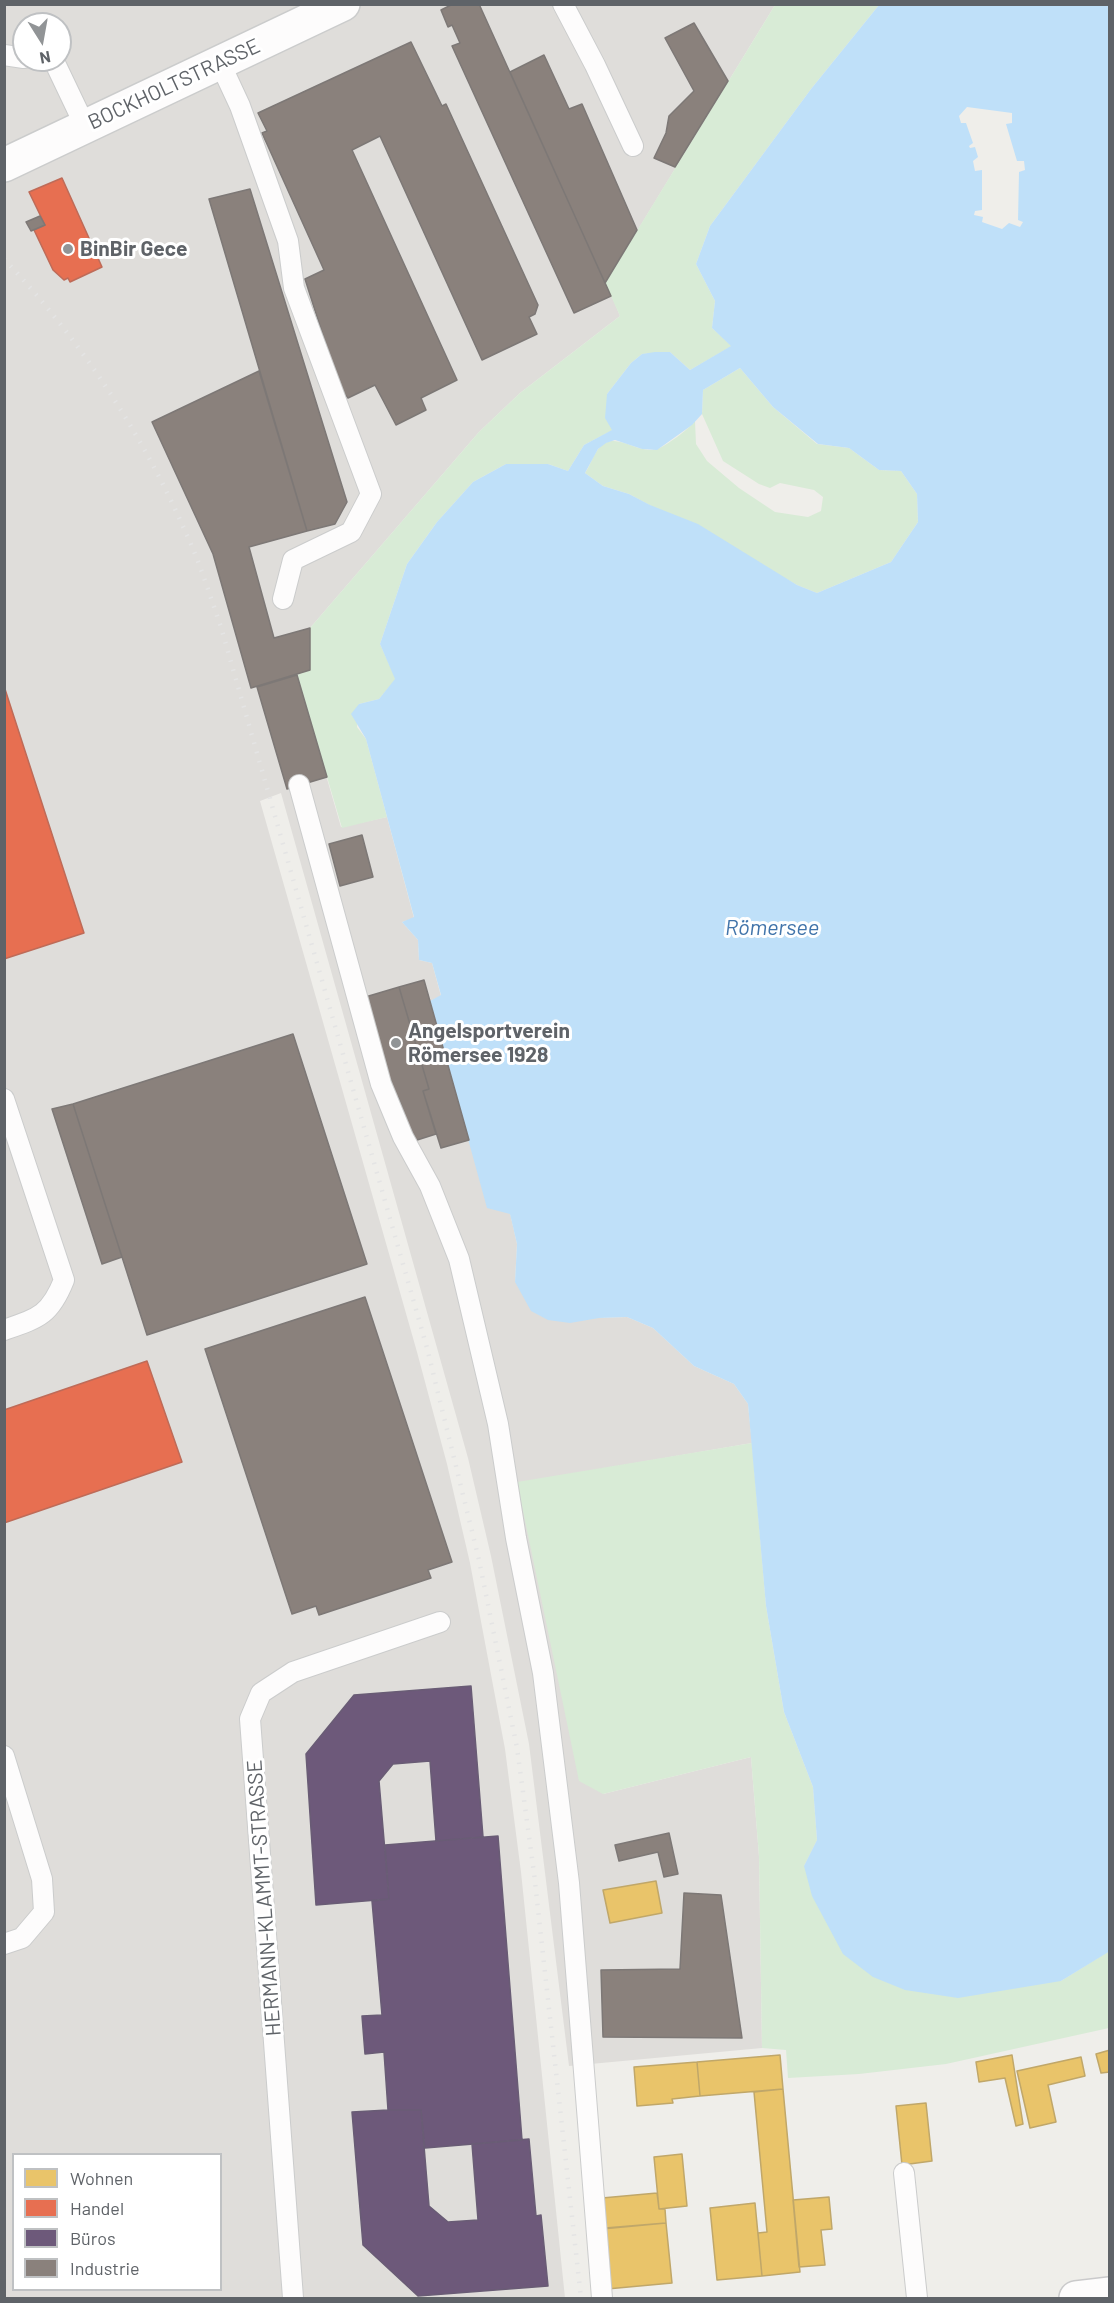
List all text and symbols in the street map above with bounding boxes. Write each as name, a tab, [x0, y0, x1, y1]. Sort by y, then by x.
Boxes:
north arrow	[12, 12, 72, 72]
street label: BOCKHOLTSTRASSE	[84, 33, 264, 135]
text: N	[38, 48, 52, 69]
place label: BinBir Gece	[80, 236, 187, 262]
marker: BinBir Gece	[61, 242, 75, 256]
water label: Römersee	[725, 915, 819, 941]
place label: Angelsportverein Römersee 1928	[408, 1018, 570, 1068]
marker: Angelsportverein Römersee 1928	[389, 1036, 403, 1050]
street label: HERMANN-KLAMMT-STRASSE	[242, 1759, 286, 2037]
legend	[12, 2153, 222, 2291]
text: Wohnen	[70, 2167, 133, 2189]
text: Handel	[70, 2197, 124, 2219]
text: Büros	[70, 2227, 116, 2249]
text: Industrie	[70, 2257, 140, 2279]

